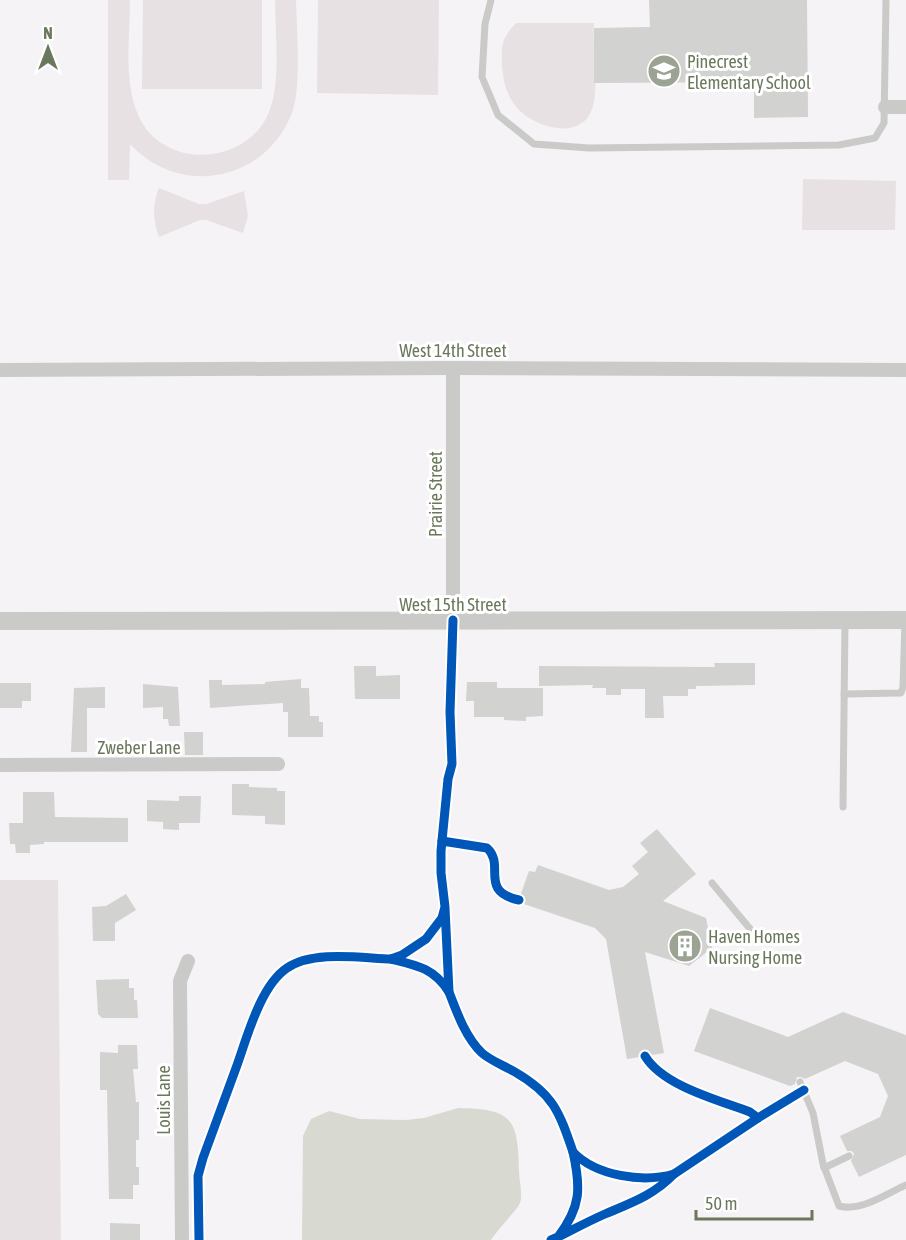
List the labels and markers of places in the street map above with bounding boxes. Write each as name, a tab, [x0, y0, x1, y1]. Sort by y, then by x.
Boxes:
place label: Pinecrest Elementary School	[687, 51, 811, 93]
school or university icon: Pinecrest Elementary School	[646, 53, 682, 89]
place label: Haven Homes Nursing Home	[708, 926, 802, 968]
building icon: Haven Homes Nursing Home	[667, 928, 703, 964]

